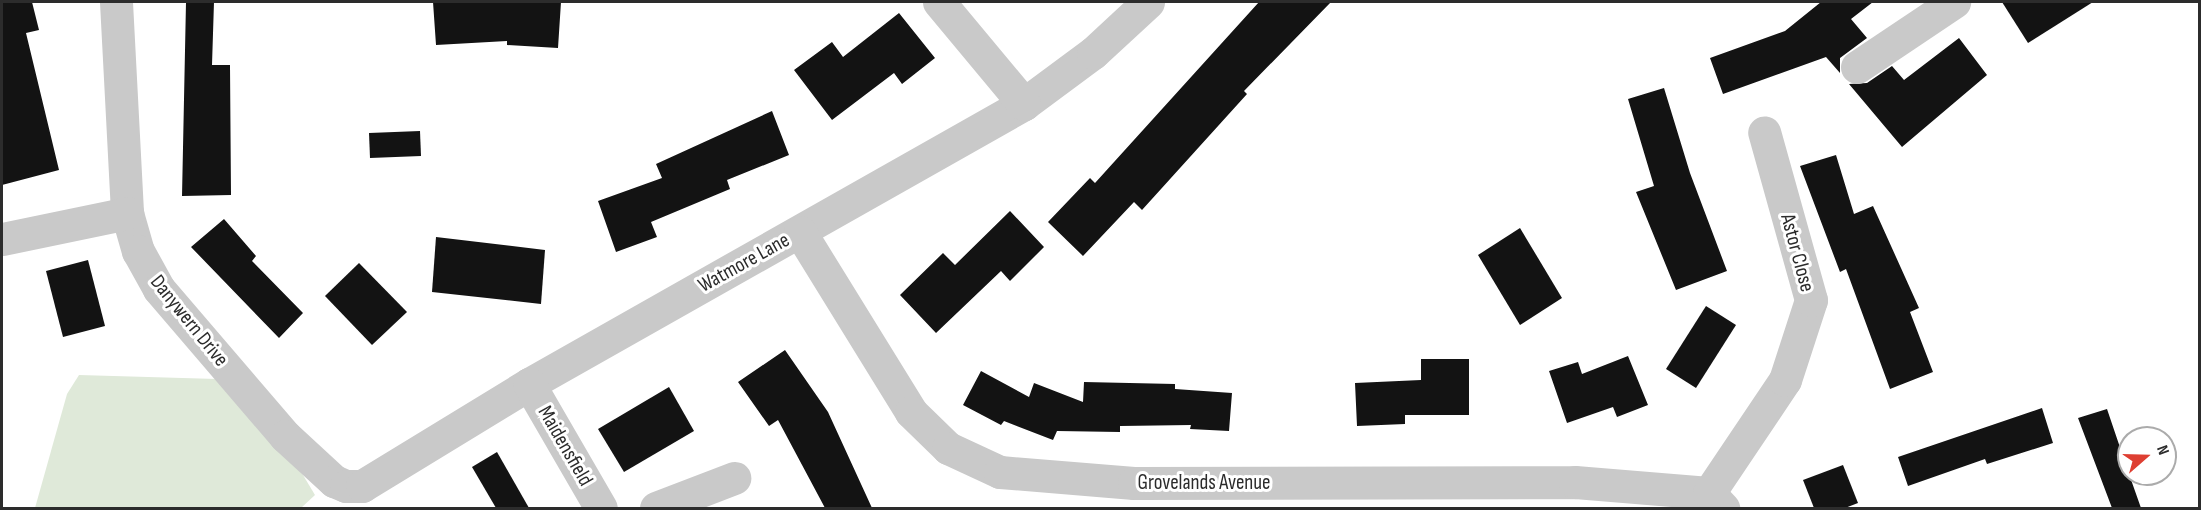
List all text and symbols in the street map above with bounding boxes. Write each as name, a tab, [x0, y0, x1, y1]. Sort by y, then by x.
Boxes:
street label: Astor Close	[1775, 211, 1819, 295]
street label: Watmore Lane	[694, 228, 794, 298]
street label: Danywern Drive	[144, 270, 234, 372]
street label: Maidensfield	[532, 401, 598, 491]
north arrow	[2117, 426, 2177, 486]
text: N	[2152, 443, 2173, 458]
street label: Grovelands Avenue	[1137, 470, 1271, 496]

